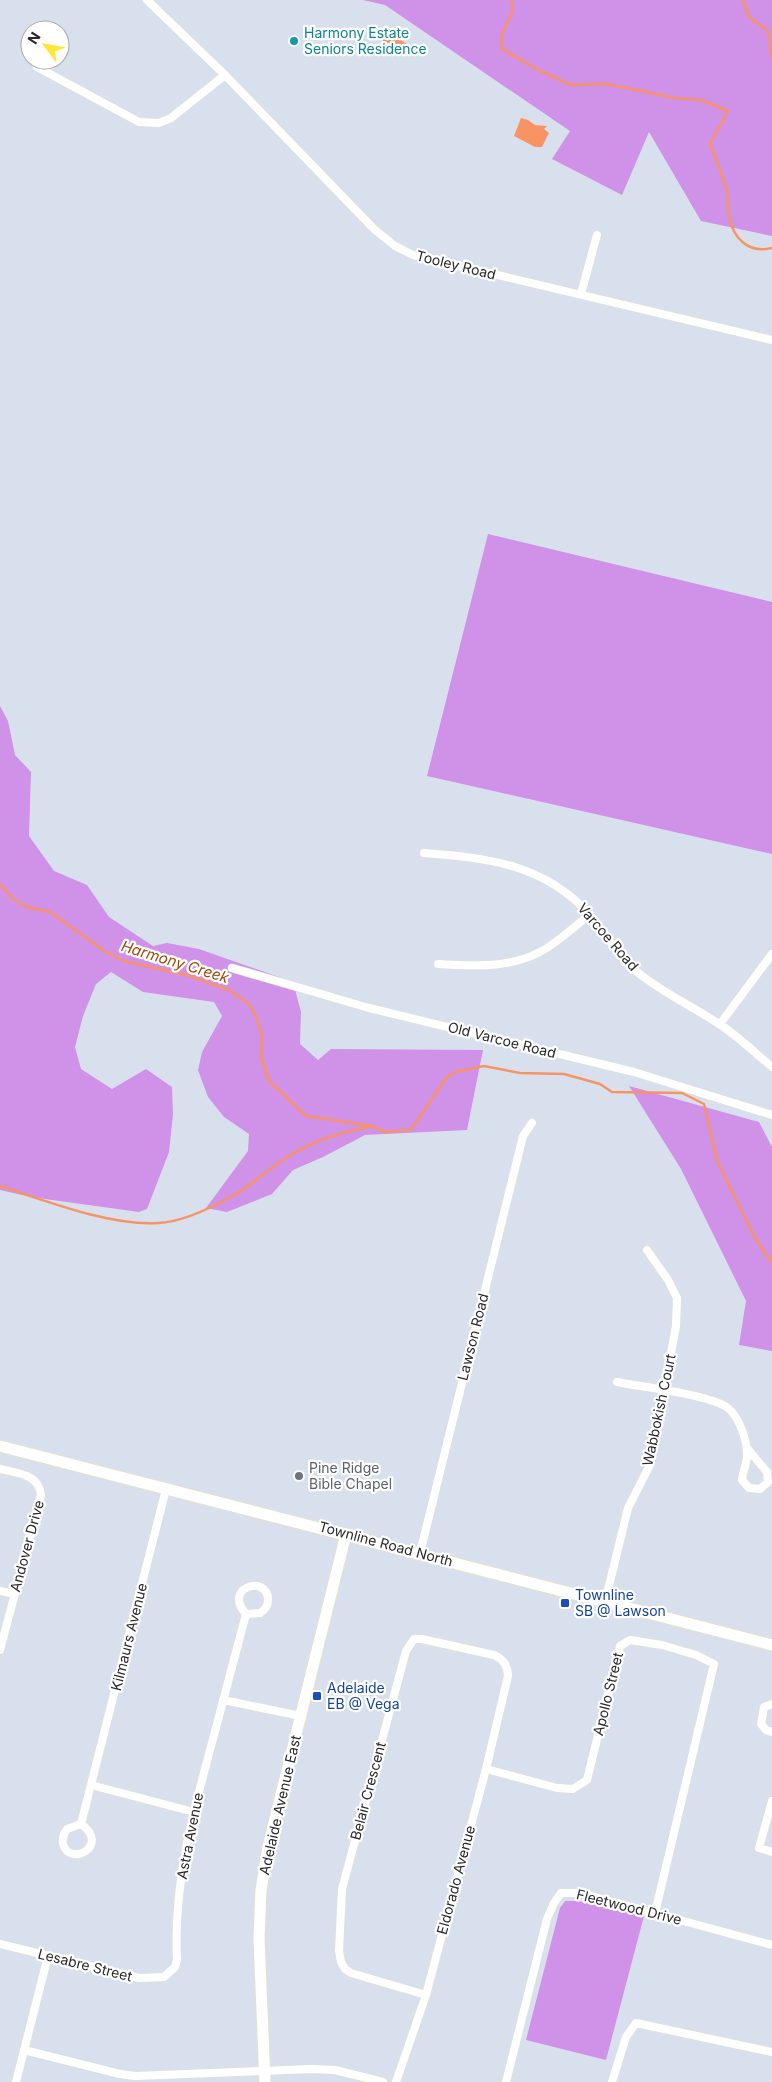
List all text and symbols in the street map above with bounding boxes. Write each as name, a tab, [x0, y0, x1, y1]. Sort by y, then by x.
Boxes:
north arrow	[20, 20, 70, 70]
place label: Harmony Estate Seniors Residence	[304, 24, 427, 57]
text: N	[24, 29, 44, 47]
marker: Harmony Estate Seniors Residence	[288, 35, 300, 47]
street label: Tooley Road	[414, 246, 498, 283]
street label: Varcoe Road	[574, 899, 642, 974]
water label: Harmony Creek	[119, 936, 232, 987]
street label: Old Varcoe Road	[446, 1018, 558, 1061]
street label: Lawson Road	[454, 1292, 492, 1382]
street label: Wabbokish Court	[638, 1352, 679, 1467]
place label: Pine Ridge Bible Chapel	[309, 1459, 392, 1492]
marker: Pine Ridge Bible Chapel	[293, 1470, 305, 1482]
street label: Andover Drive	[6, 1498, 47, 1594]
street label: Townline Road North	[317, 1517, 455, 1570]
street label: Kilmaurs Avenue	[107, 1581, 150, 1693]
place label: Townline SB @ Lawson	[575, 1586, 666, 1619]
marker: Townline SB @ Lawson	[559, 1597, 571, 1609]
street label: Apollo Street	[589, 1650, 626, 1737]
place label: Adelaide EB @ Vega	[327, 1679, 400, 1712]
marker: Adelaide EB @ Vega	[311, 1690, 323, 1702]
street label: Adelaide Avenue East	[255, 1733, 304, 1877]
street label: Belair Crescent	[346, 1739, 389, 1842]
street label: Astra Avenue	[173, 1791, 206, 1881]
street label: Eldorado Avenue	[433, 1824, 478, 1936]
street label: Fleetwood Drive	[575, 1885, 684, 1928]
street label: Lesabre Street	[36, 1945, 134, 1985]

